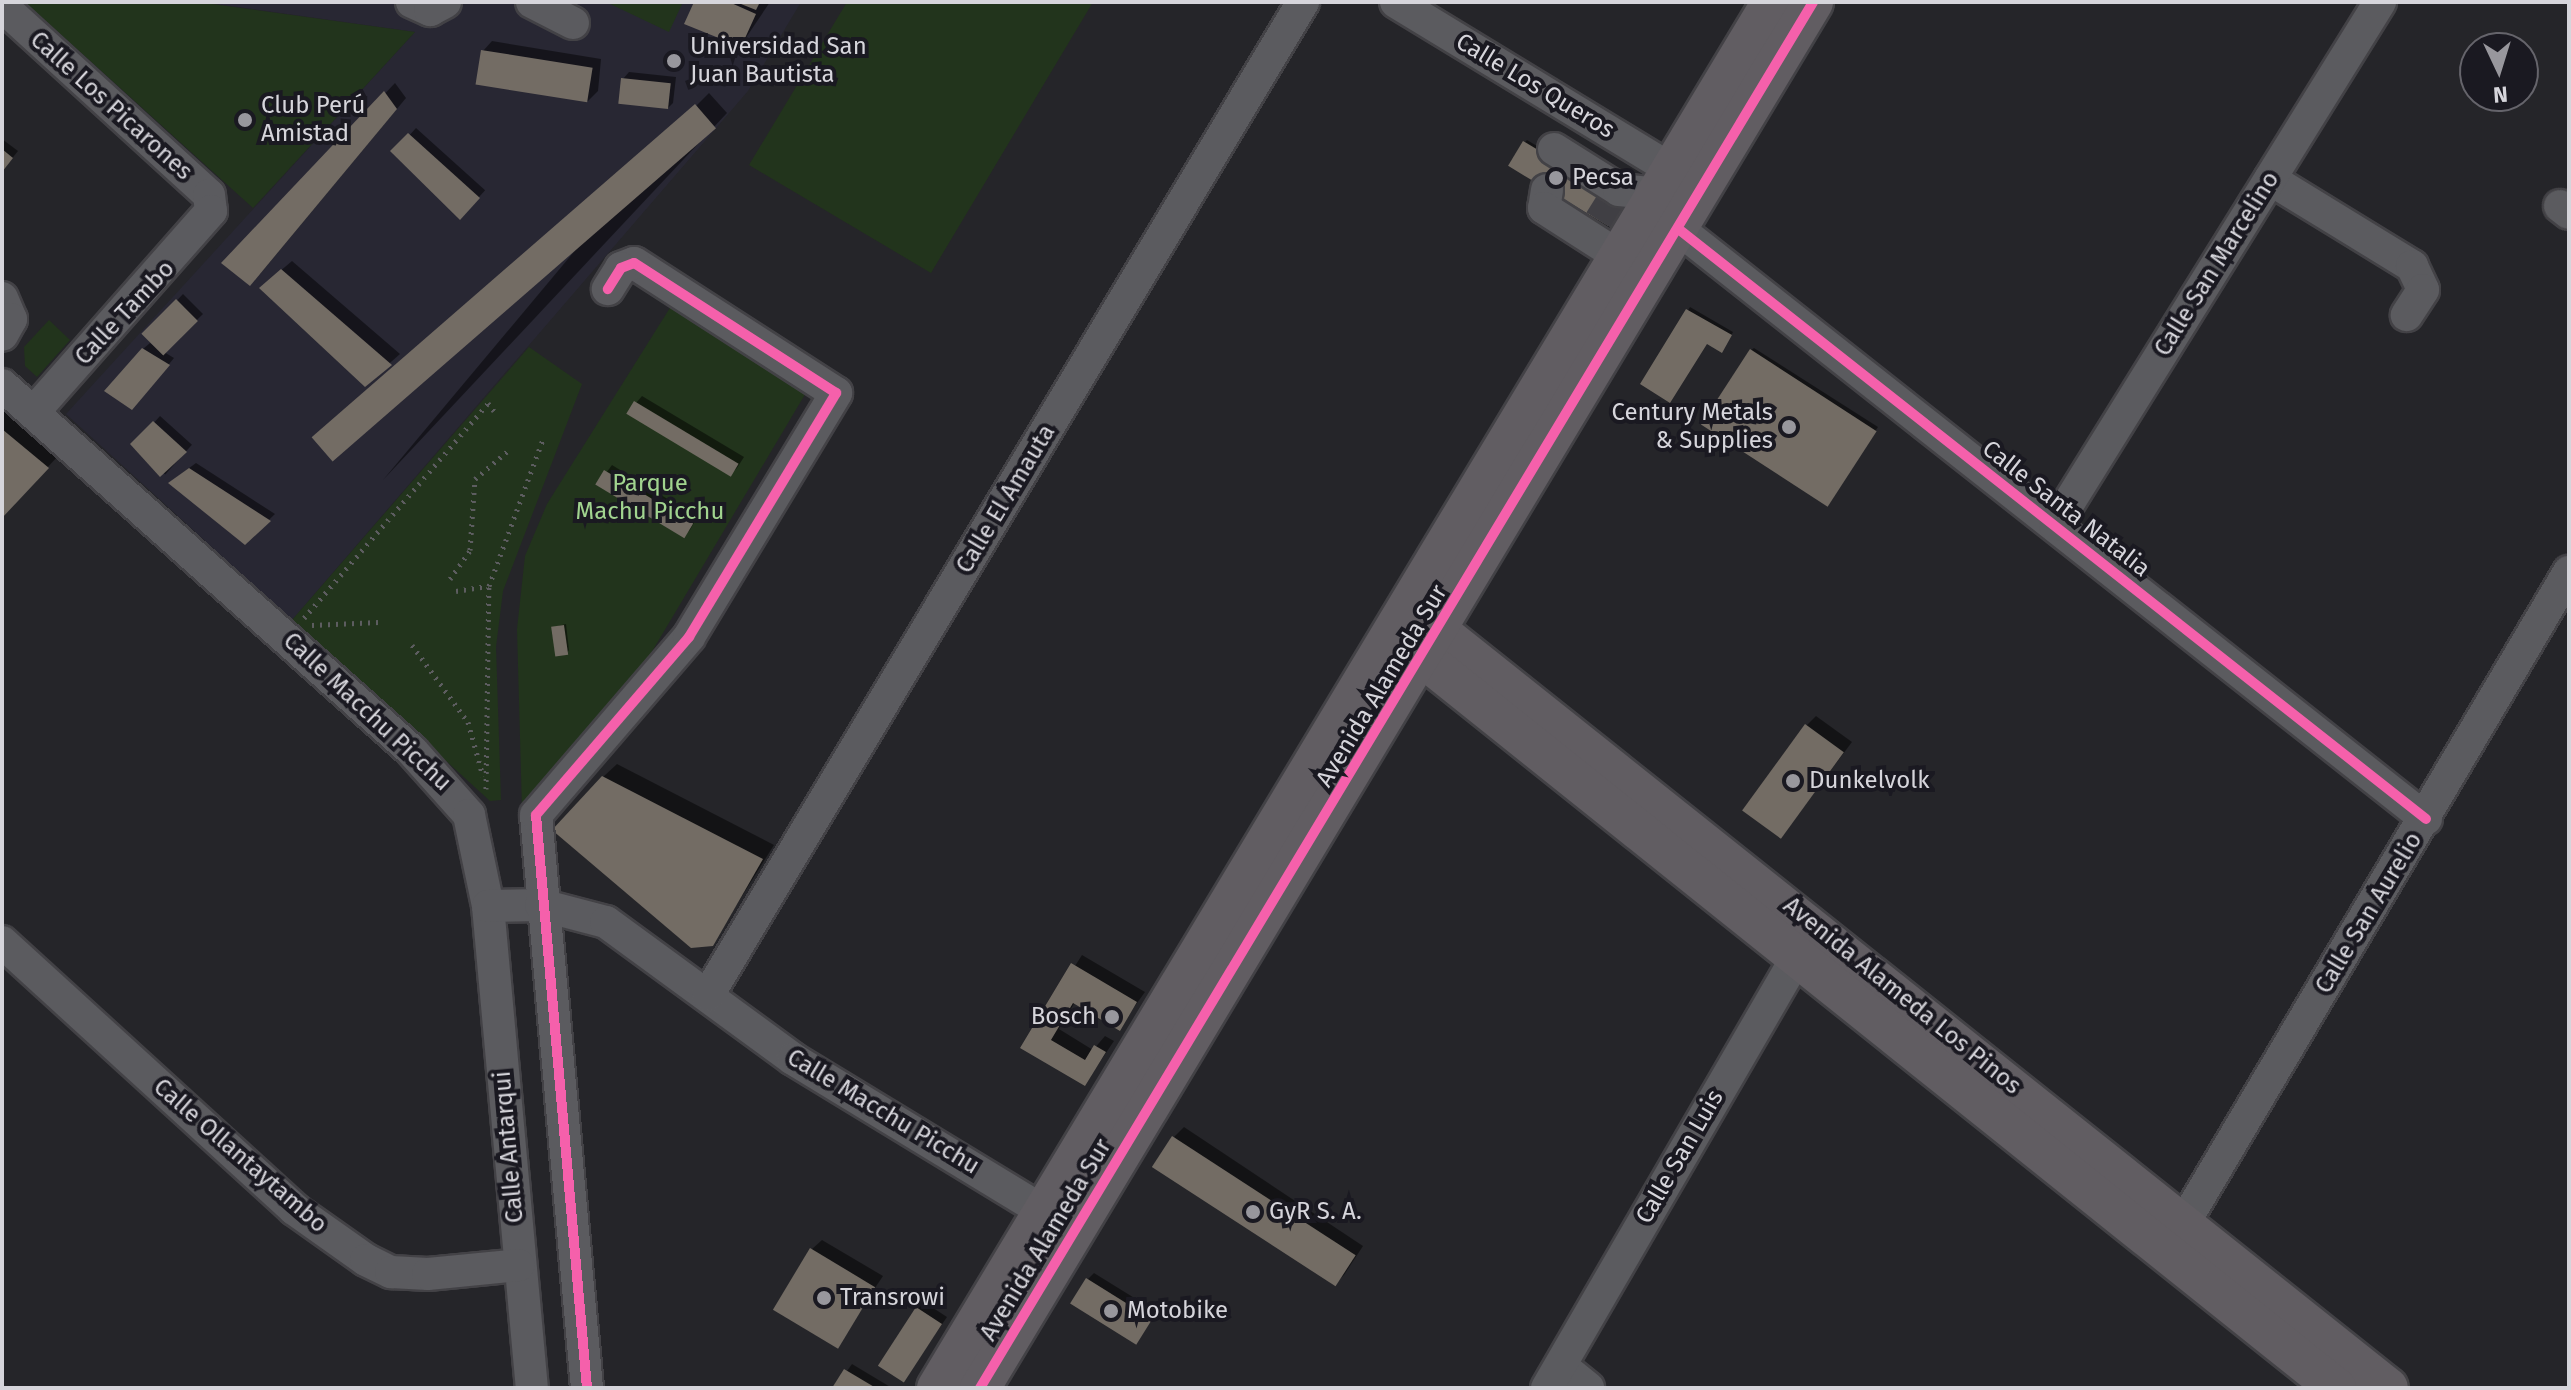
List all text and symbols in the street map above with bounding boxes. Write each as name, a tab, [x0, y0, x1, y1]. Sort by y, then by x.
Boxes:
street label: Calle Los Picarones	[24, 26, 198, 186]
street label: Calle Los Queros	[1451, 27, 1619, 145]
north arrow	[2459, 32, 2539, 112]
place label: Universidad San Juan Bautista	[690, 33, 867, 89]
marker: Universidad San Juan Bautista	[665, 52, 683, 70]
text: N	[2492, 80, 2509, 108]
place label: Club Perú Amistad	[261, 92, 365, 148]
marker: Club Perú Amistad	[236, 111, 254, 129]
place label: Pecsa	[1572, 164, 1634, 192]
street label: Calle San Marcelino	[2149, 166, 2285, 362]
marker: Pecsa	[1547, 169, 1565, 187]
street label: Calle Tambo	[69, 255, 181, 371]
place label: Century Metals & Supplies	[1612, 399, 1773, 455]
marker: Century Metals & Supplies	[1780, 418, 1798, 436]
street label: Calle El Amauta	[950, 419, 1062, 579]
street label: Calle Santa Natalia	[1976, 435, 2156, 583]
park label: Parque Machu Picchu	[576, 470, 724, 526]
street label: Avenida Alameda Sur	[1310, 580, 1454, 792]
street label: Calle Macchu Picchu	[277, 627, 457, 797]
place label: Dunkelvolk	[1809, 767, 1929, 795]
marker: Dunkelvolk	[1784, 772, 1802, 790]
street label: Calle San Aurelio	[2309, 827, 2429, 999]
street label: Avenida Alameda Los Pinos	[1777, 891, 2027, 1101]
place label: Bosch	[1031, 1003, 1096, 1031]
marker: Bosch	[1103, 1008, 1121, 1026]
street label: Calle Macchu Picchu	[782, 1043, 984, 1181]
street label: Calle Antarqui	[488, 1070, 530, 1224]
street label: Calle Ollantaytambo	[147, 1073, 333, 1239]
street label: Calle San Luis	[1630, 1085, 1730, 1229]
street label: Avenida Alameda Sur	[974, 1134, 1118, 1346]
place label: GyR S. A.	[1269, 1198, 1362, 1226]
marker: GyR S. A.	[1244, 1203, 1262, 1221]
place label: Transrowi	[840, 1284, 945, 1312]
marker: Transrowi	[815, 1289, 833, 1307]
place label: Motobike	[1127, 1297, 1228, 1325]
marker: Motobike	[1102, 1302, 1120, 1320]

